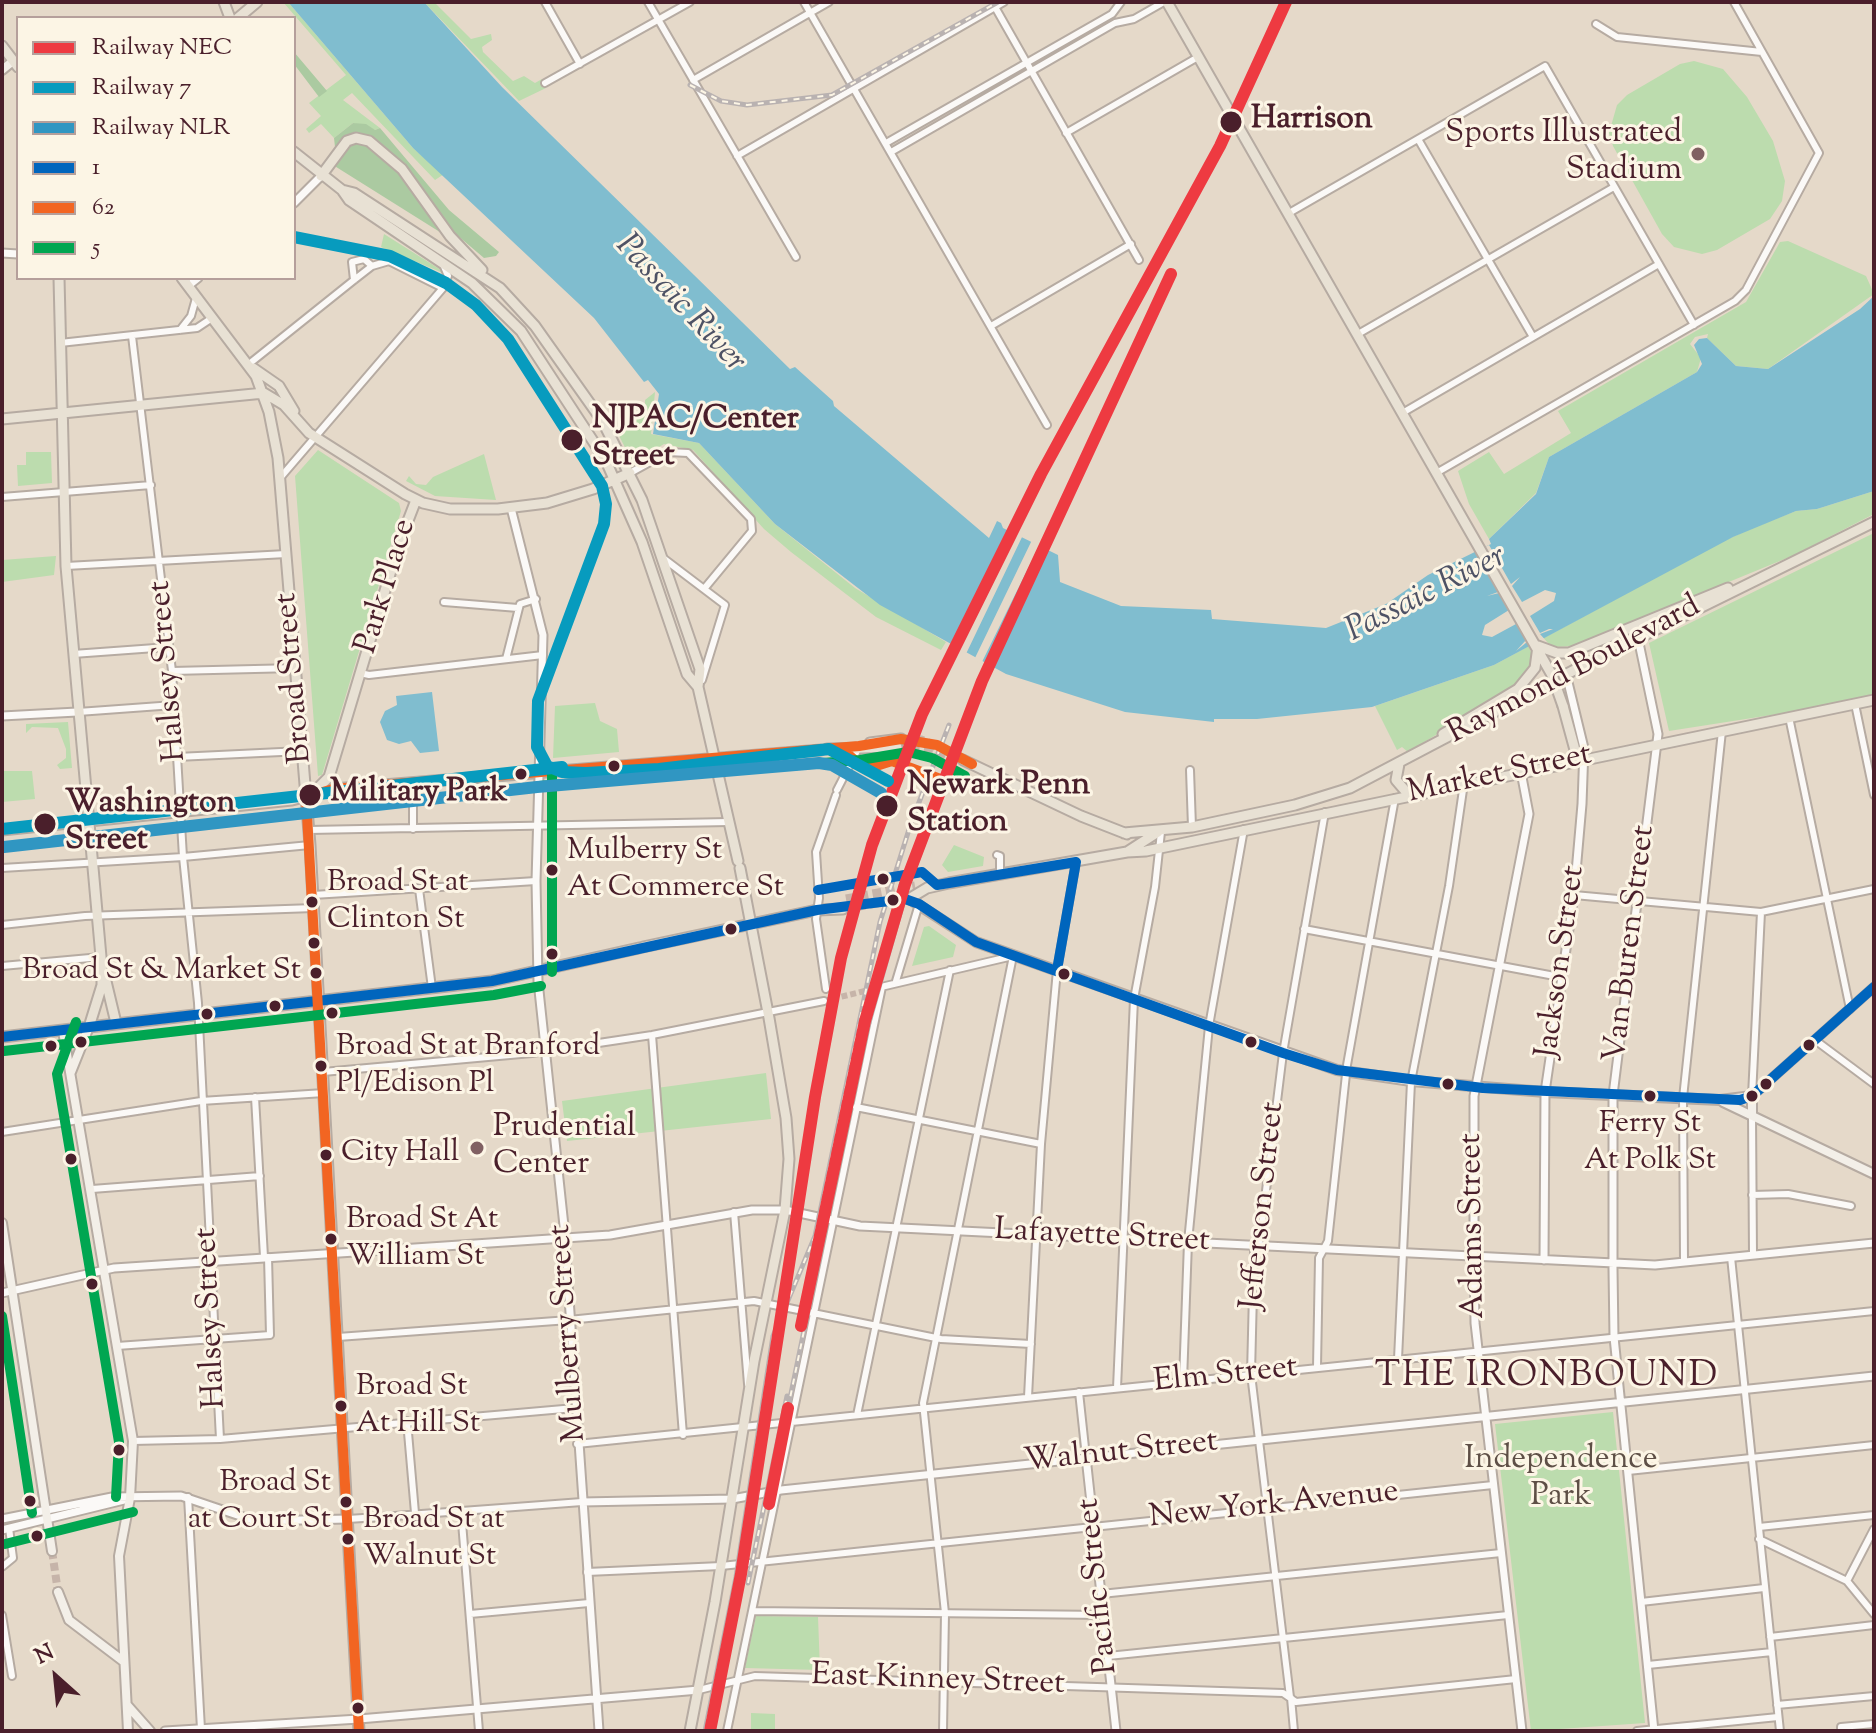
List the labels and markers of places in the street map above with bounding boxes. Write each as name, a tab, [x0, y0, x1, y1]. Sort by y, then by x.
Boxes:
place label: Harrison	[1251, 103, 1373, 141]
marker: Harrison	[1218, 109, 1244, 135]
place label: Sports Illustrated Stadium	[1445, 117, 1682, 192]
marker: Sports Illustrated Stadium	[1689, 145, 1707, 163]
place label: NJPAC/Center Street	[592, 403, 799, 478]
marker: NJPAC/Center Street	[559, 427, 585, 453]
unlabelled marker	[606, 758, 622, 774]
unlabelled marker	[513, 766, 529, 782]
place label: Newark Penn Station	[907, 769, 1090, 844]
place label: Military Park	[330, 776, 508, 814]
marker: Military Park	[297, 782, 323, 808]
place label: Washington Street	[65, 787, 235, 862]
marker: Newark Penn Station	[874, 793, 900, 819]
marker: Washington Street	[32, 811, 58, 837]
place label: Mulberry St At Commerce St	[567, 835, 784, 906]
marker: Mulberry St At Commerce St	[544, 862, 560, 878]
place label: Broad St at Clinton St	[327, 867, 469, 938]
unlabelled marker	[875, 871, 891, 887]
unlabelled marker	[885, 892, 901, 908]
marker: Broad St at Clinton St	[304, 894, 320, 910]
unlabelled marker	[723, 921, 739, 937]
unlabelled marker	[306, 935, 322, 951]
unlabelled marker	[544, 946, 560, 962]
place label: Broad St & Market St	[22, 955, 301, 991]
marker: Broad St & Market St	[308, 965, 324, 981]
unlabelled marker	[1056, 966, 1072, 982]
unlabelled marker	[267, 998, 283, 1014]
unlabelled marker	[324, 1005, 340, 1021]
unlabelled marker	[199, 1006, 215, 1022]
place label: Broad St at Branford Pl/Edison Pl	[336, 1031, 600, 1102]
unlabelled marker	[73, 1034, 89, 1050]
unlabelled marker	[1243, 1034, 1259, 1050]
unlabelled marker	[1801, 1037, 1817, 1053]
unlabelled marker	[43, 1038, 59, 1054]
marker: Broad St at Branford Pl/Edison Pl	[313, 1058, 329, 1074]
unlabelled marker	[1440, 1076, 1456, 1092]
unlabelled marker	[1758, 1076, 1774, 1092]
marker: Ferry St At Polk St	[1642, 1088, 1658, 1104]
unlabelled marker	[1744, 1088, 1760, 1104]
place label: Ferry St At Polk St	[1584, 1108, 1716, 1178]
place label: Prudential Center	[493, 1111, 636, 1186]
place label: City Hall	[341, 1137, 459, 1173]
marker: Prudential Center	[468, 1139, 486, 1157]
marker: City Hall	[318, 1147, 334, 1163]
unlabelled marker	[63, 1151, 79, 1167]
place label: Broad St At William St	[346, 1204, 498, 1274]
marker: Broad St At William St	[323, 1231, 339, 1247]
unlabelled marker	[84, 1276, 100, 1292]
place label: Broad St At Hill St	[356, 1371, 480, 1442]
marker: Broad St At Hill St	[333, 1398, 349, 1414]
unlabelled marker	[111, 1442, 127, 1458]
place label: Broad St at Court St	[188, 1467, 331, 1538]
unlabelled marker	[22, 1493, 38, 1509]
marker: Broad St at Court St	[338, 1494, 354, 1510]
place label: Broad St at Walnut St	[363, 1504, 505, 1574]
unlabelled marker	[29, 1528, 45, 1544]
marker: Broad St at Walnut St	[340, 1531, 356, 1547]
unlabelled marker	[350, 1700, 366, 1716]

